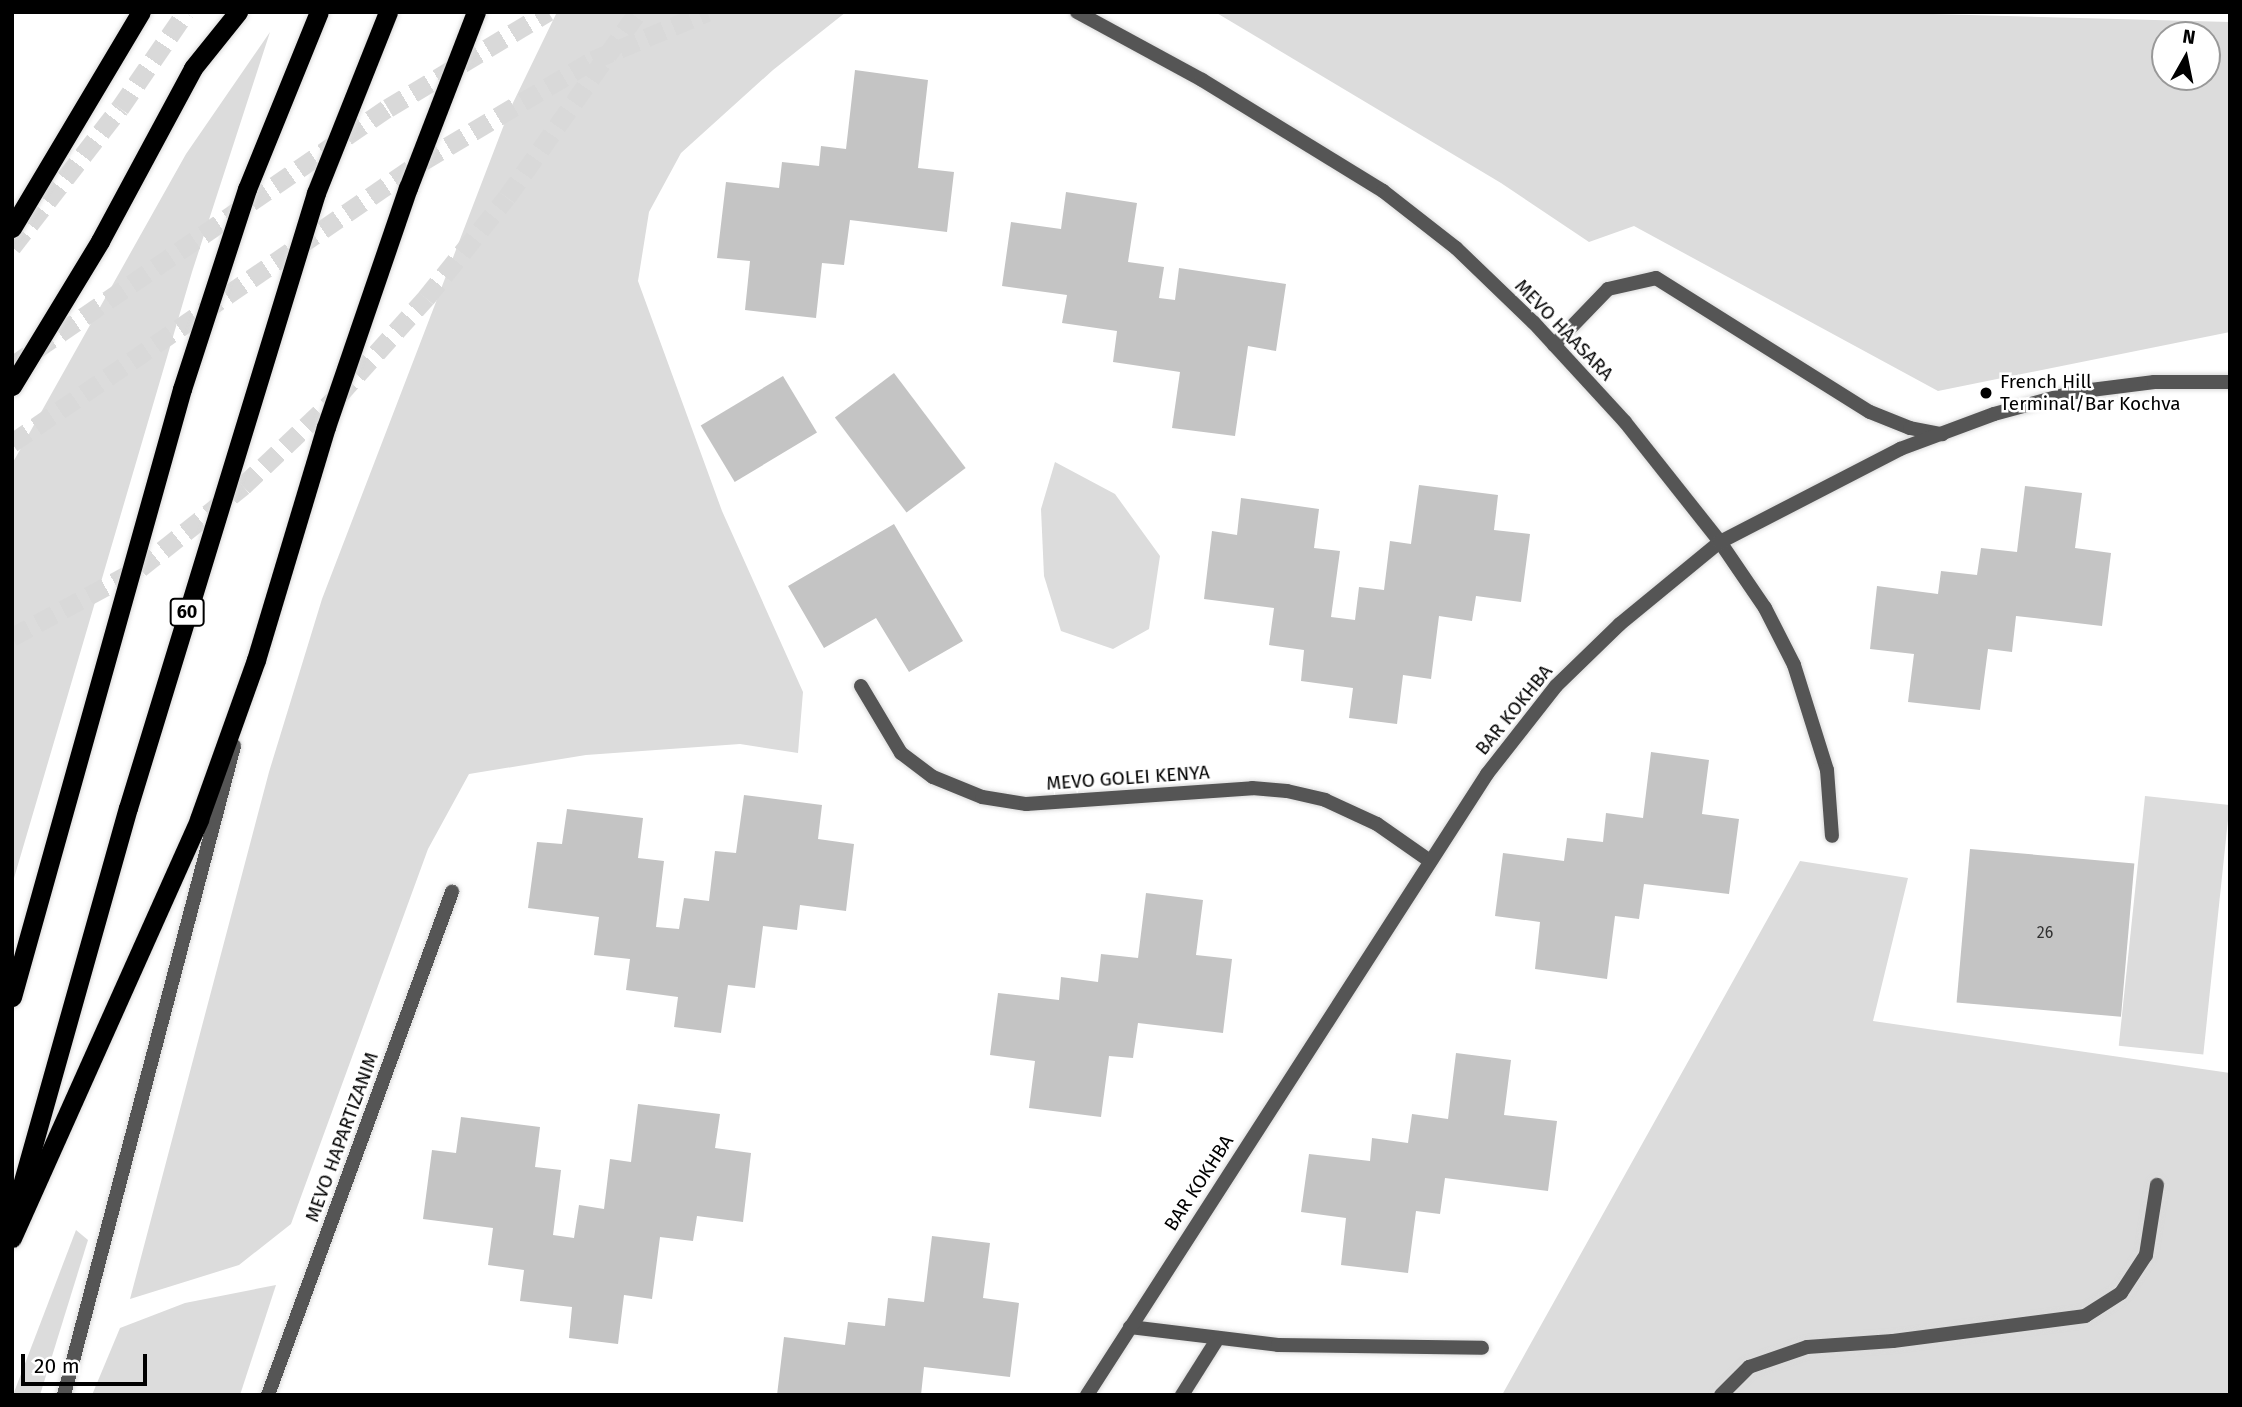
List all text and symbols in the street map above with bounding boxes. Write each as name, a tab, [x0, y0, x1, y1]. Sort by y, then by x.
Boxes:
north arrow	[2151, 21, 2221, 91]
text: N	[2181, 24, 2197, 49]
street label: MEVO HAASARA	[1510, 275, 1618, 385]
place label: French Hill Terminal/Bar Kochva	[2000, 371, 2181, 415]
marker: French Hill Terminal/Bar Kochva	[1978, 385, 1994, 401]
road number: 60	[170, 598, 204, 626]
street label: BAR KOKHBA	[1471, 660, 1557, 760]
street label: MEVO GOLEI KENYA	[1046, 761, 1210, 795]
house number: 26	[2037, 923, 2053, 943]
street label: MEVO HAPARTIZANIM	[301, 1049, 383, 1225]
street label: BAR KOKHBA	[1160, 1131, 1238, 1235]
scale bar	[24, 1340, 150, 1384]
text: 20 m	[34, 1353, 80, 1379]

